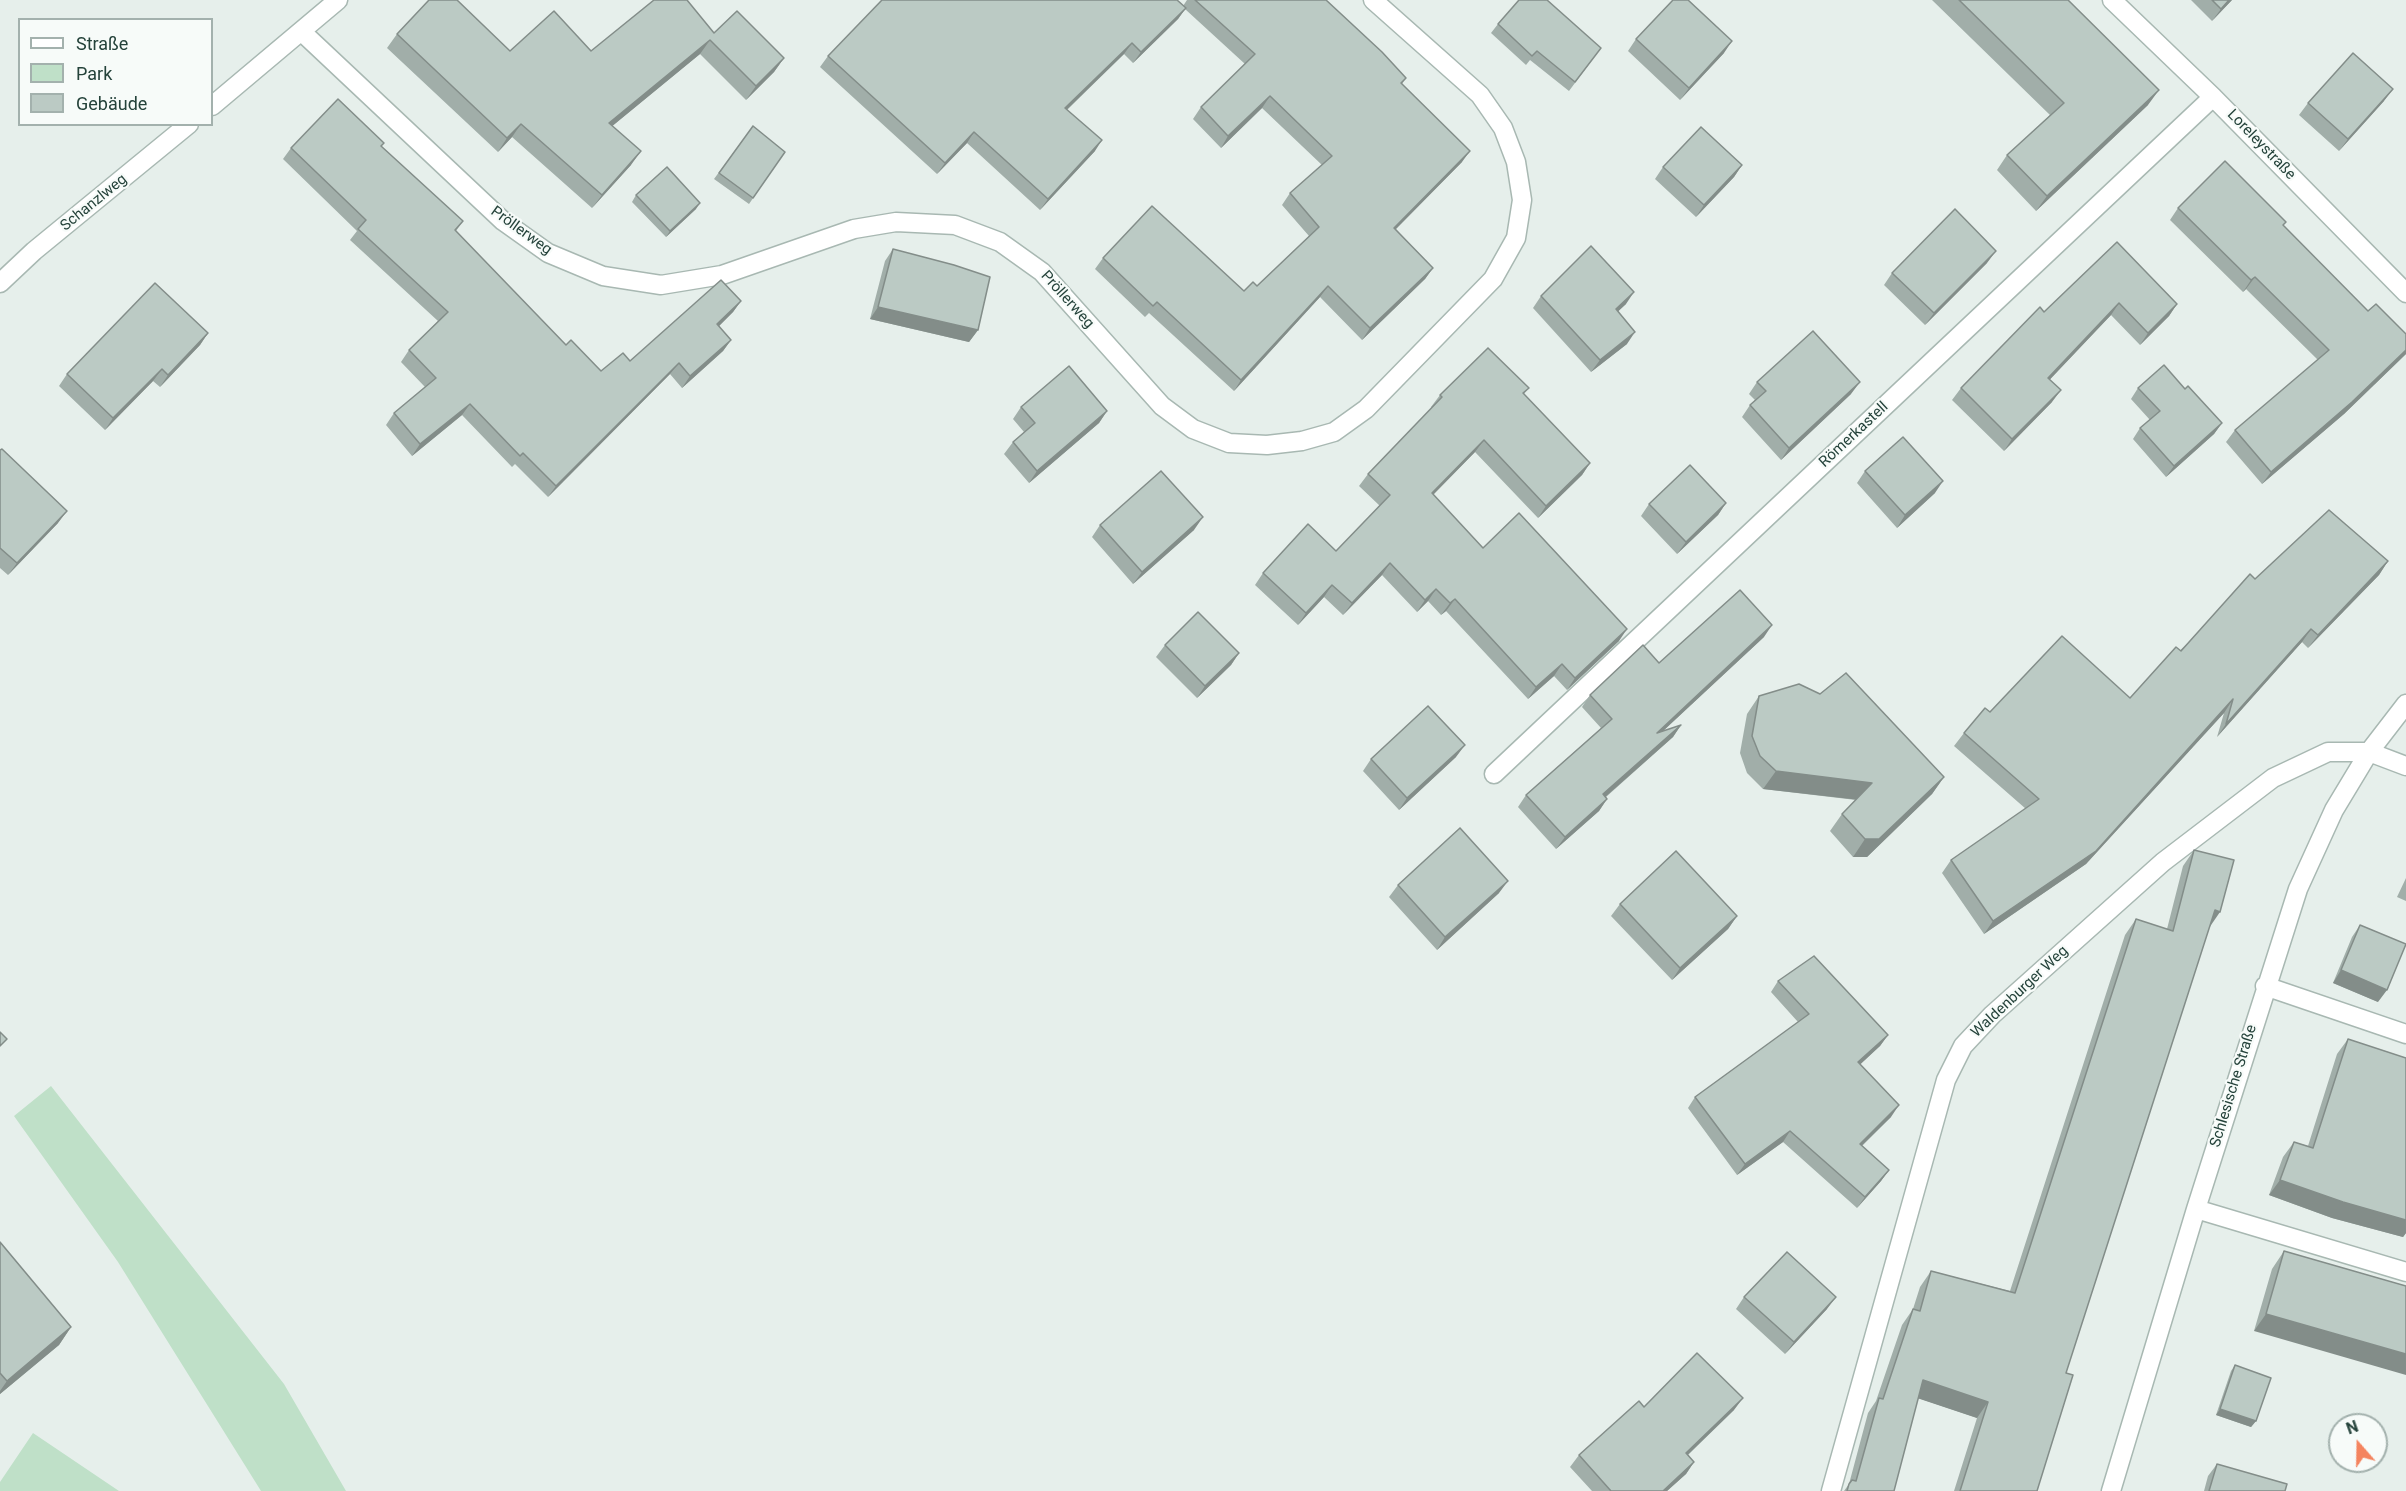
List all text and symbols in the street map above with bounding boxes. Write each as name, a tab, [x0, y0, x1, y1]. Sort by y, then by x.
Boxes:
legend	[18, 18, 213, 126]
text: Straße	[76, 33, 128, 54]
text: Park	[76, 63, 112, 84]
text: Gebäude	[76, 93, 147, 114]
street label: Loreleystraße	[2223, 106, 2299, 184]
street label: Schanzlweg	[57, 171, 131, 235]
street label: Pröllerweg	[487, 203, 555, 259]
street label: Pröllerweg	[1037, 268, 1097, 332]
street label: Römerkastell	[1816, 399, 1892, 471]
street label: Waldenburger Weg	[1968, 943, 2072, 1041]
street label: Schlesische Straße	[2207, 1023, 2261, 1149]
north arrow	[2328, 1413, 2388, 1473]
text: N	[2344, 1417, 2361, 1438]

